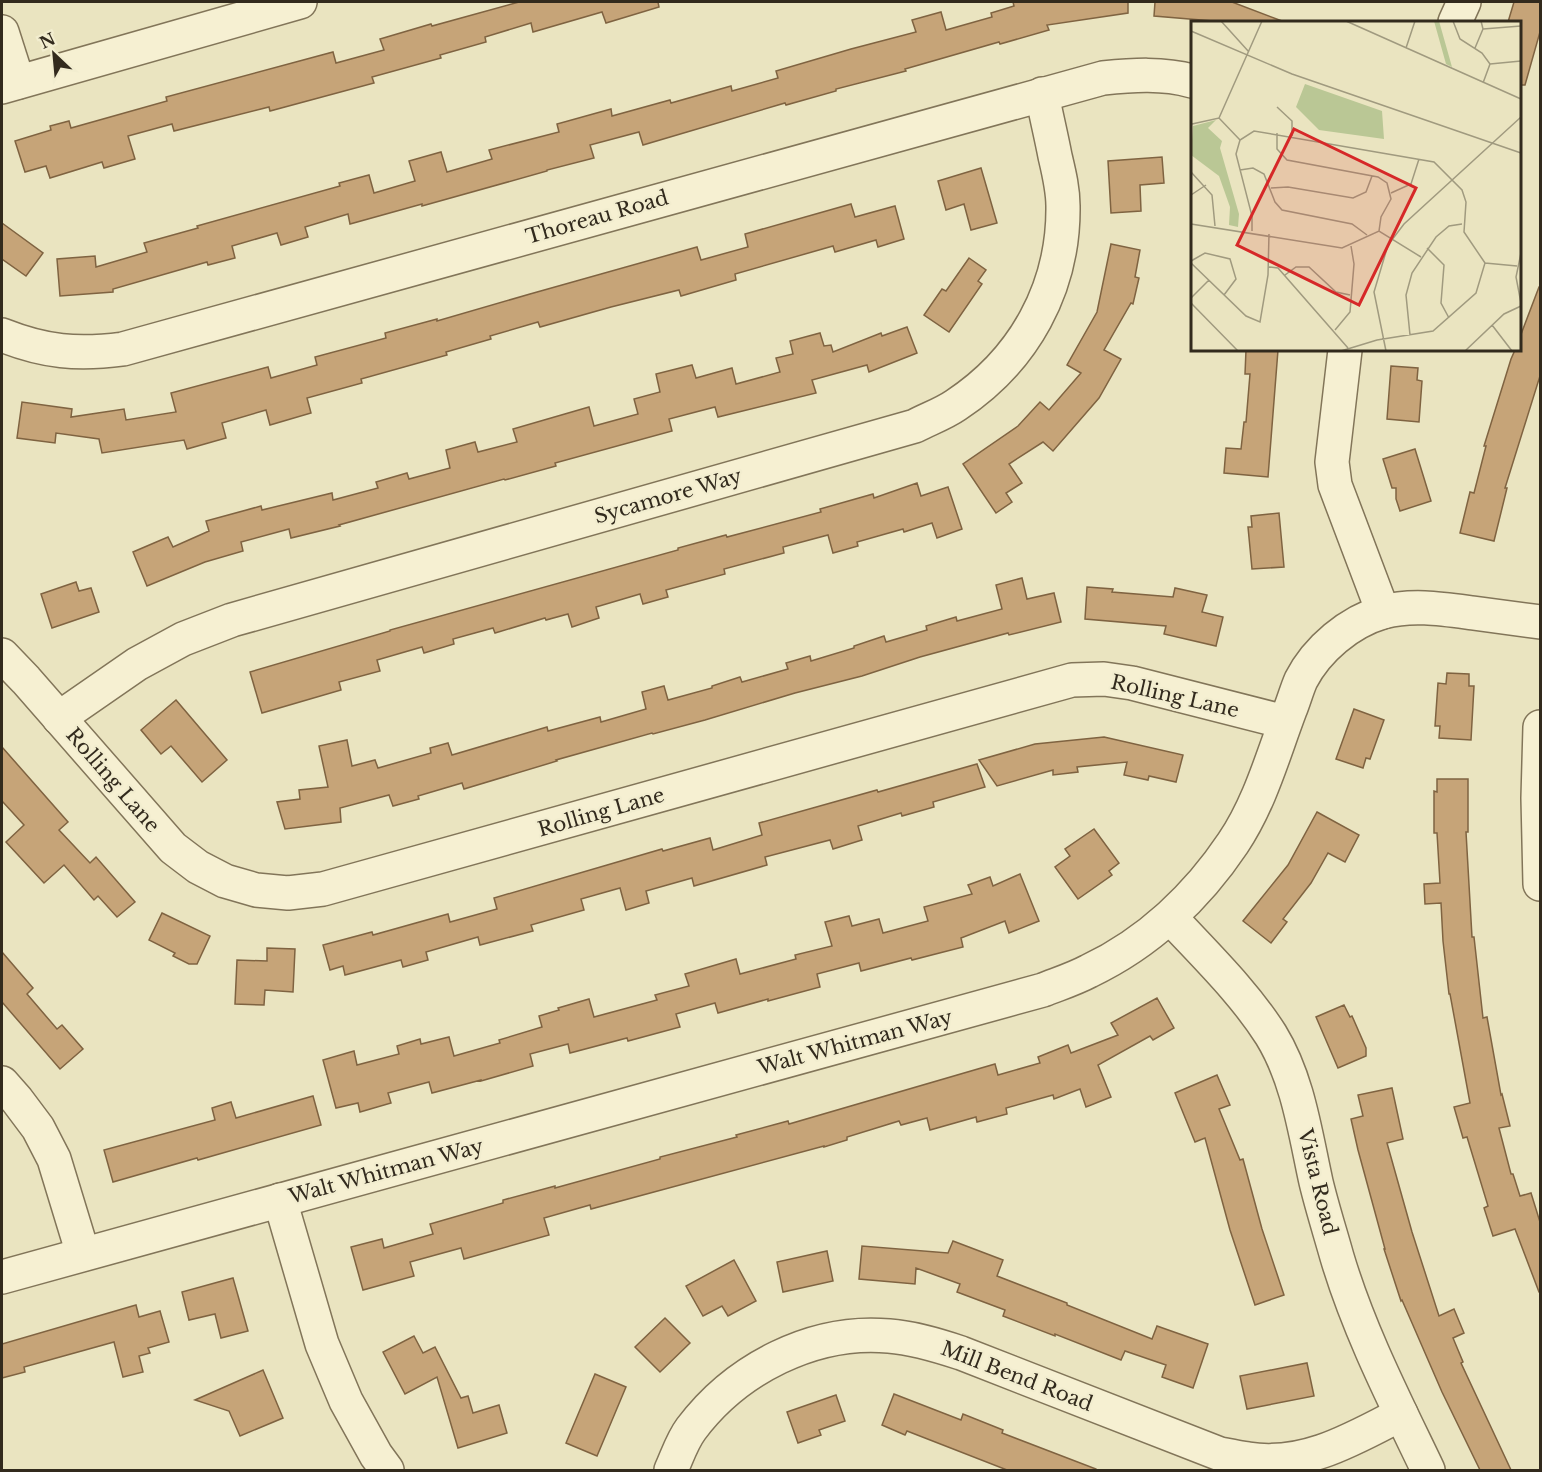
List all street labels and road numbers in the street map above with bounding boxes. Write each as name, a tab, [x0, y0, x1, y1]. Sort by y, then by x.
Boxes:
street label: Thoreau Road	[523, 185, 671, 249]
street label: Sycamore Way	[592, 463, 745, 529]
street label: Rolling Lane	[1109, 670, 1241, 722]
street label: Rolling Lane	[61, 723, 165, 837]
street label: Rolling Lane	[535, 782, 667, 842]
street label: Walt Whitman Way	[754, 1004, 955, 1080]
street label: Vista Road	[1293, 1125, 1343, 1238]
street label: Walt Whitman Way	[285, 1133, 486, 1209]
street label: Mill Bend Road	[938, 1336, 1096, 1416]

